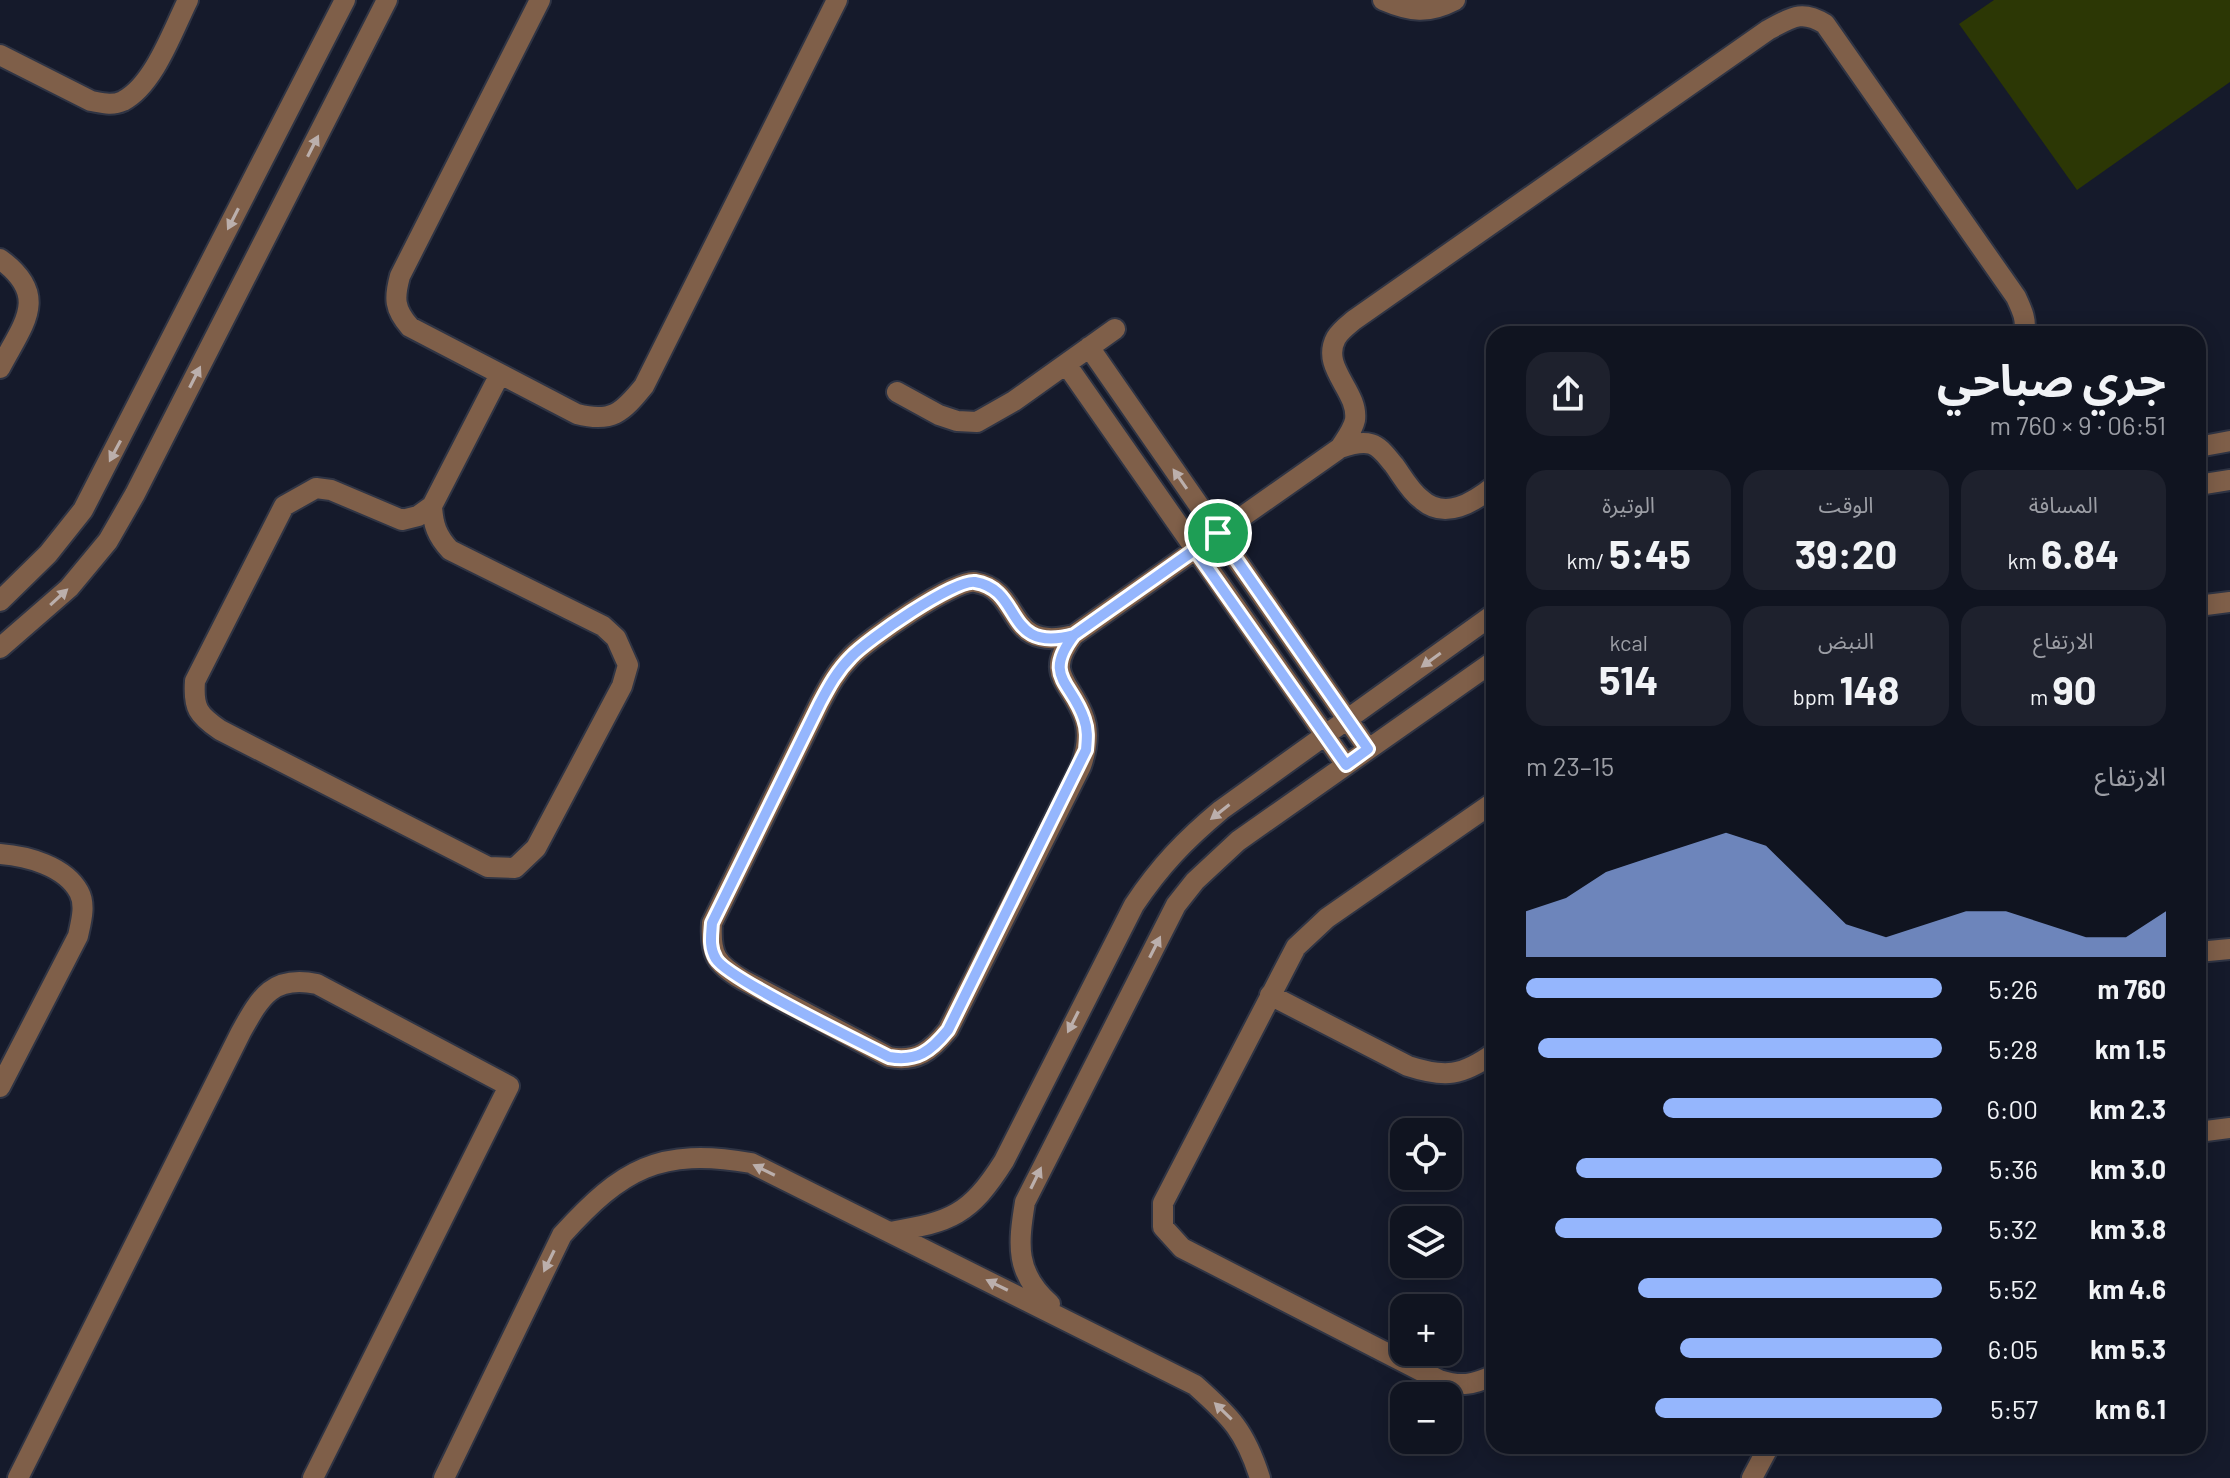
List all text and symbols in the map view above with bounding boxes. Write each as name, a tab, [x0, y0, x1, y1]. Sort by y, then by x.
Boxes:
one-way arrow	[306, 134, 320, 157]
one-way arrow	[227, 208, 240, 231]
button: share	[1526, 352, 1610, 436]
text: جري صباحي	[1937, 352, 2166, 405]
one-way arrow	[188, 366, 201, 389]
text: 06:51 · 9 × 760 m	[1989, 409, 2166, 440]
one-way arrow	[109, 439, 122, 462]
one-way arrow	[1173, 468, 1188, 489]
text: الوتيرة	[1602, 491, 1655, 517]
text: الوقت	[1818, 491, 1874, 517]
text: المسافة	[2029, 491, 2098, 517]
pin	[1184, 499, 1252, 567]
icon: arrive	[1196, 511, 1240, 555]
text: 5:45	[1609, 529, 1691, 577]
text: 39:20	[1795, 529, 1897, 577]
text: 6.84	[2041, 529, 2119, 577]
text: /km	[1567, 547, 1609, 573]
text: km	[2007, 547, 2041, 573]
one-way arrow	[49, 589, 68, 607]
text: النبض	[1818, 627, 1874, 653]
text: الارتفاع	[2033, 627, 2094, 653]
text: kcal	[1610, 629, 1648, 655]
one-way arrow	[1420, 652, 1441, 667]
text: 514	[1599, 655, 1658, 703]
text: 148	[1839, 665, 1899, 713]
text: 90	[2053, 665, 2097, 713]
text: bpm	[1793, 683, 1839, 709]
text: m	[2030, 683, 2053, 709]
text: 15–23 m	[1526, 750, 1614, 781]
text: الارتفاع	[2095, 760, 2166, 791]
one-way arrow	[1210, 803, 1230, 819]
one-way arrow	[1148, 936, 1161, 959]
text: 5:26	[1988, 973, 2038, 1004]
text: 760 m	[2097, 973, 2166, 1004]
one-way arrow	[1066, 1011, 1080, 1034]
text: 5:28	[1988, 1033, 2038, 1064]
text: 1.5 km	[2095, 1033, 2166, 1064]
text: 6:00	[1986, 1093, 2038, 1124]
text: 2.3 km	[2090, 1093, 2166, 1124]
map controls	[1390, 1118, 1462, 1454]
button: locate	[1390, 1118, 1462, 1190]
text: 5:36	[1989, 1153, 2038, 1184]
text: 3.0 km	[2090, 1153, 2166, 1184]
one-way arrow	[753, 1163, 776, 1176]
one-way arrow	[1029, 1167, 1043, 1190]
button: layers	[1390, 1206, 1462, 1278]
text: 5:32	[1988, 1213, 2038, 1244]
text: 3.8 km	[2090, 1213, 2166, 1244]
one-way arrow	[542, 1250, 556, 1273]
text: 5:52	[1989, 1273, 2038, 1304]
text: 4.6 km	[2089, 1273, 2166, 1304]
one-way arrow	[986, 1278, 1009, 1292]
button: +	[1390, 1294, 1462, 1366]
text: 6:05	[1988, 1333, 2038, 1364]
text: 5.3 km	[2090, 1333, 2166, 1364]
button: −	[1390, 1382, 1462, 1454]
text: 5:57	[1990, 1393, 2038, 1424]
text: 6.1 km	[2095, 1393, 2166, 1424]
one-way arrow	[1214, 1402, 1233, 1421]

